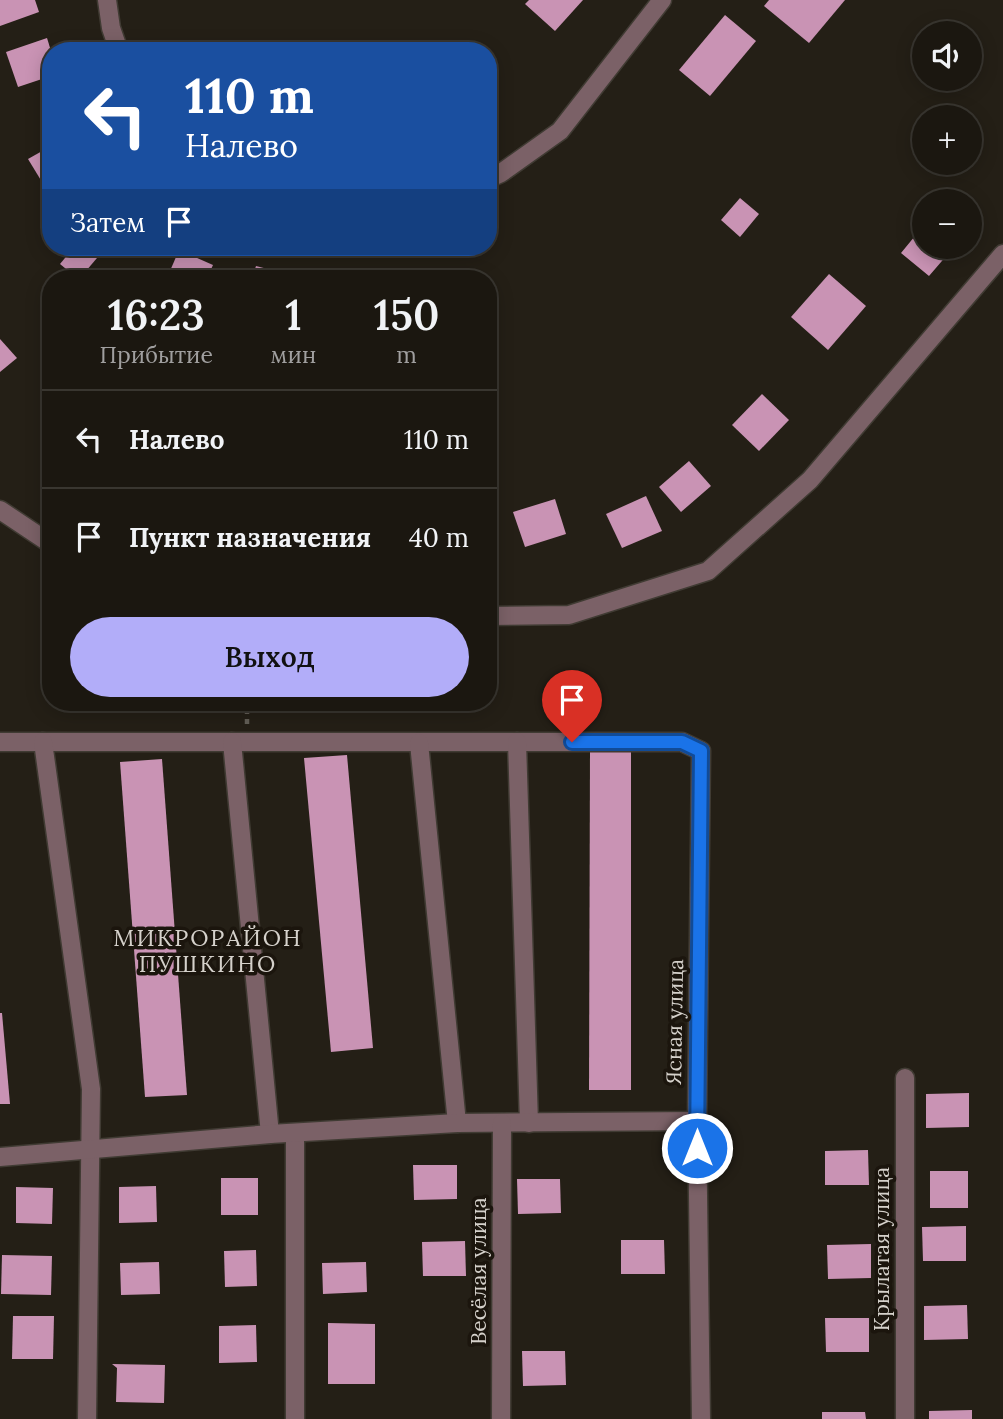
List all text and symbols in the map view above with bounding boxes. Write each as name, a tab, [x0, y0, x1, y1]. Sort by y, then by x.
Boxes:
map controls	[912, 21, 982, 259]
button: sound	[912, 21, 982, 91]
text: 110 m	[185, 64, 314, 126]
icon: left	[70, 70, 161, 161]
button: +	[912, 105, 982, 175]
text: Налево	[185, 125, 298, 166]
button: −	[912, 189, 982, 259]
icon: arrive	[160, 203, 198, 241]
text: Затем	[70, 206, 146, 239]
text: 16:23	[108, 288, 205, 342]
text: 1	[285, 288, 302, 342]
text: 150	[374, 288, 439, 342]
text: Прибытие	[100, 340, 213, 369]
text: мин	[271, 340, 316, 369]
text: m	[396, 340, 417, 369]
icon: left	[70, 420, 108, 458]
text: Налево	[129, 423, 225, 456]
text: 110 m	[404, 423, 469, 456]
icon: arrive	[70, 518, 108, 556]
text: Пункт назначения	[129, 521, 371, 554]
text: 40 m	[409, 521, 469, 554]
button: Выход	[70, 617, 469, 697]
pin	[542, 670, 602, 742]
icon: arrive	[553, 681, 591, 719]
district label: МИКРОРАЙОН ПУШКИНО	[113, 923, 303, 978]
street label: Ясная улица	[660, 959, 689, 1085]
position arrow	[660, 1111, 734, 1185]
street label: Крылатая улица	[868, 1167, 895, 1331]
street label: Весёлая улица	[465, 1197, 492, 1345]

